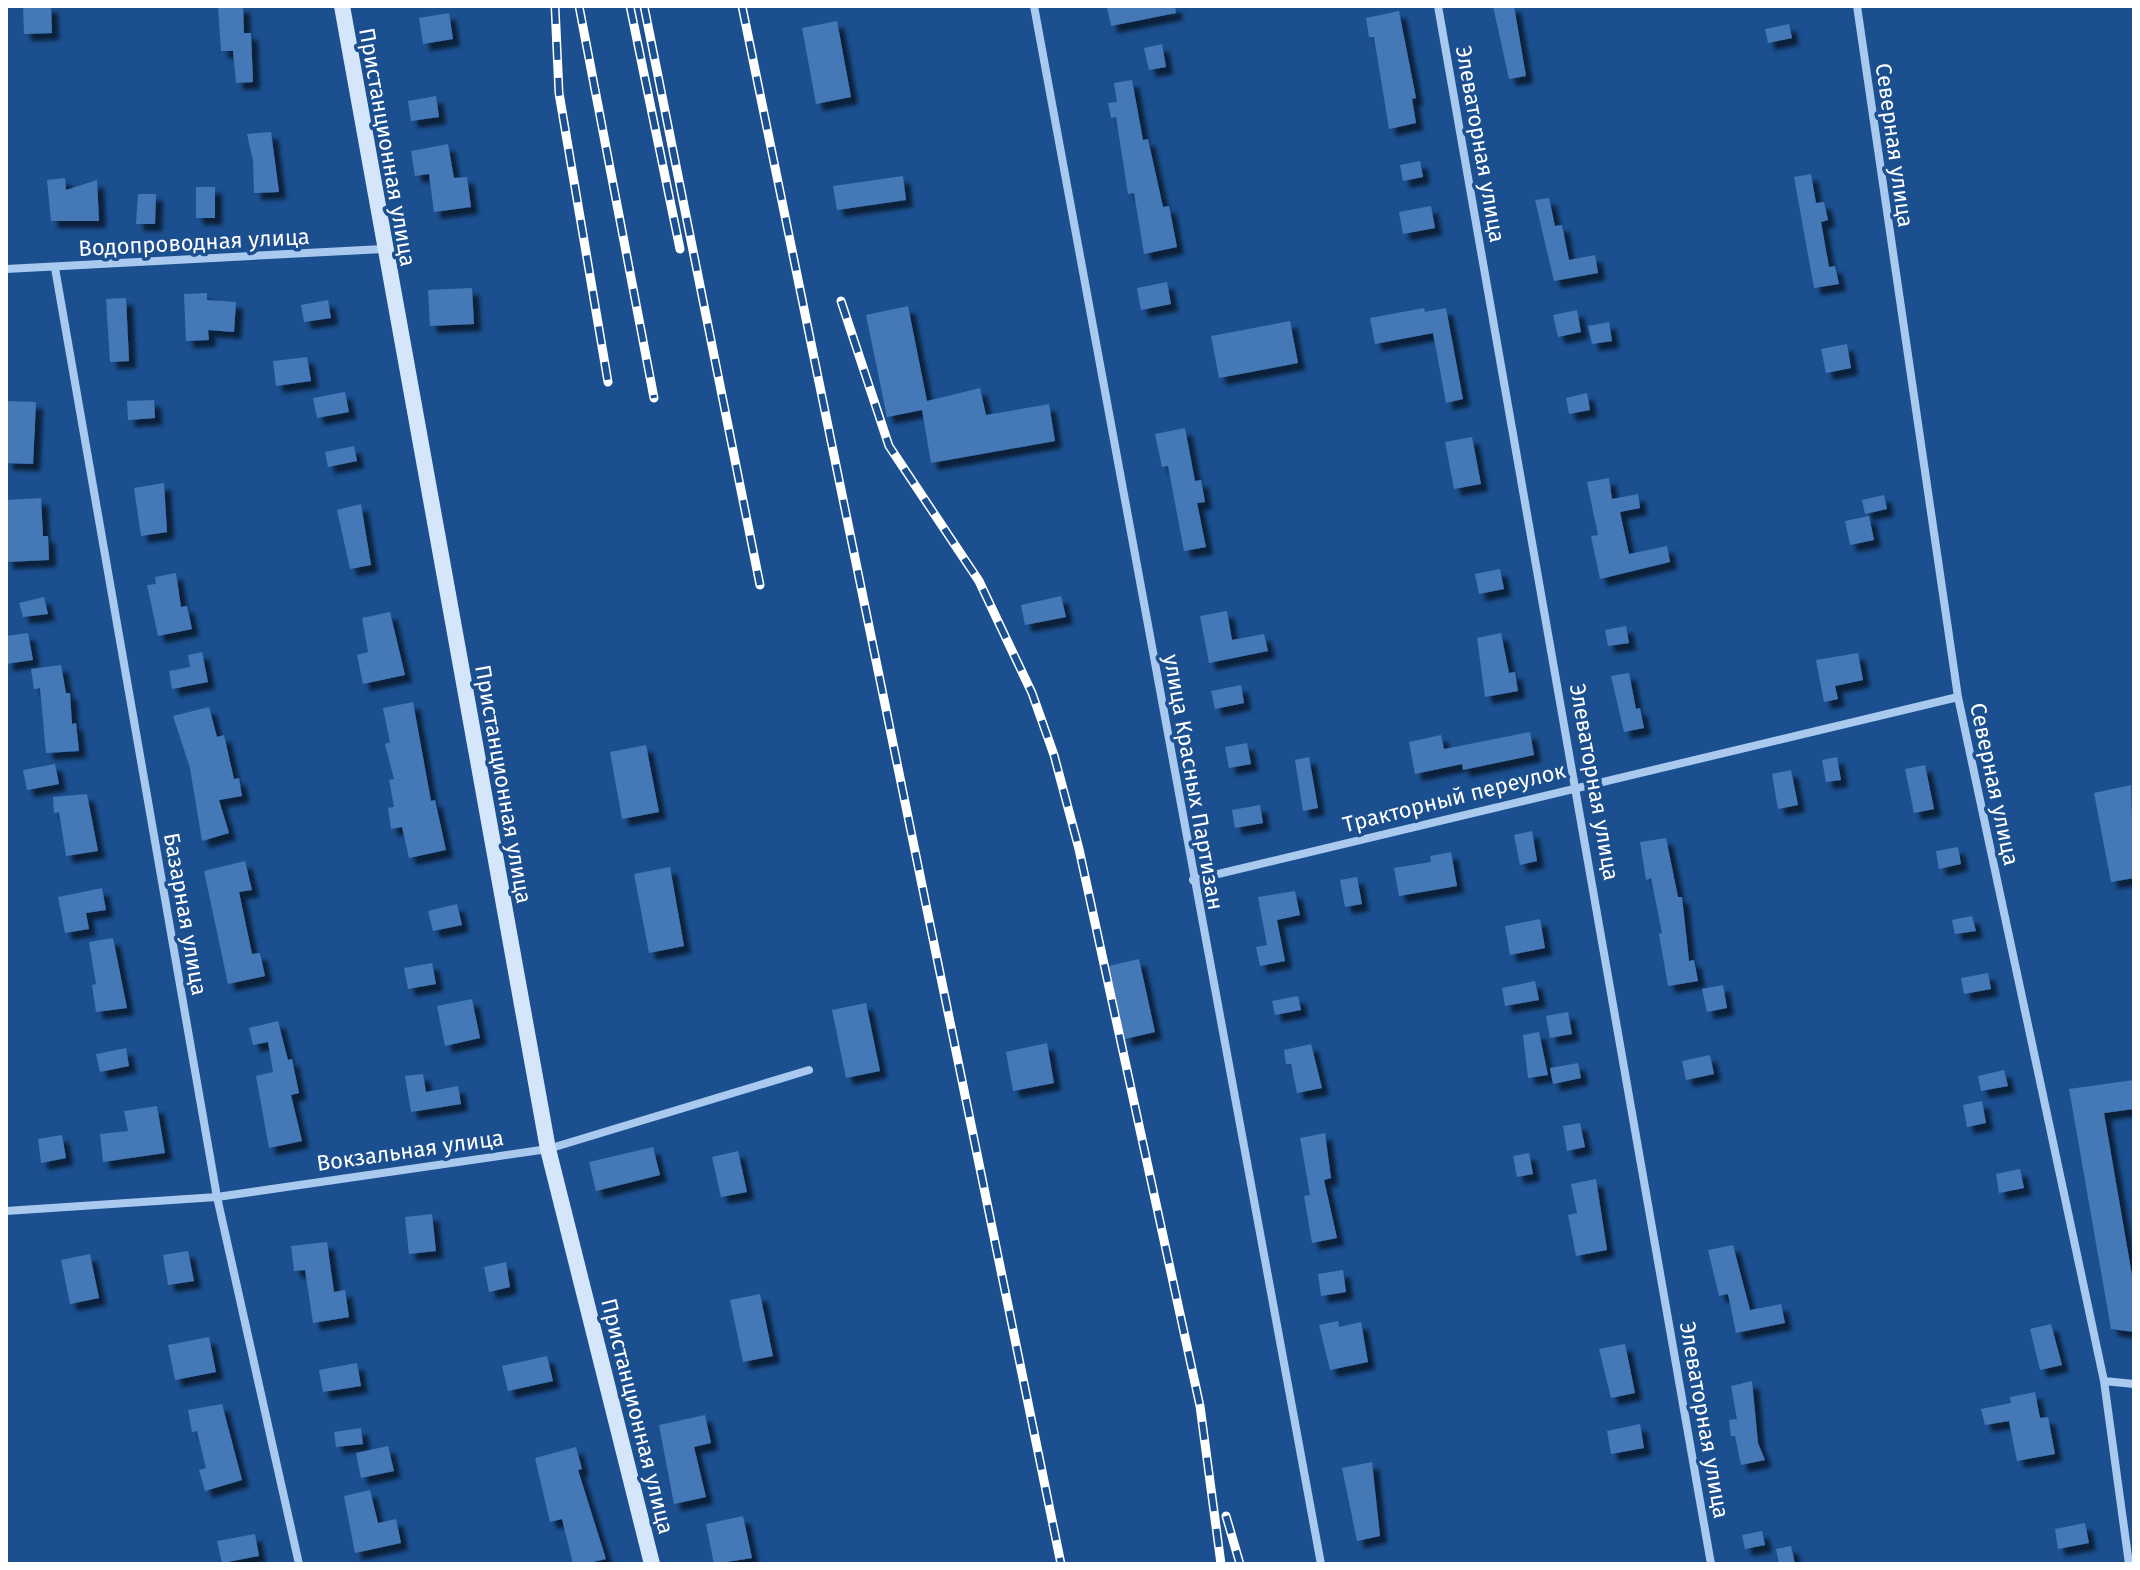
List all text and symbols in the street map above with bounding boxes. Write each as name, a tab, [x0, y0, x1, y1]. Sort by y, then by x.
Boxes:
street label: Пристанционная улица	[353, 26, 422, 269]
street label: Элеваторная улица	[1450, 43, 1511, 245]
street label: Северная улица	[1870, 61, 1919, 229]
street label: Водопроводная улица	[78, 223, 310, 262]
street label: улица Красных Партизан	[1158, 652, 1229, 912]
street label: Пристанционная улица	[469, 663, 538, 906]
street label: Элеваторная улица	[1564, 681, 1625, 883]
street label: Северная улица	[1964, 700, 2025, 868]
street label: Тракторный переулок	[1340, 757, 1569, 838]
street label: Базарная улица	[158, 831, 213, 998]
street label: Вокзальная улица	[315, 1124, 505, 1177]
street label: Пристанционная улица	[595, 1295, 680, 1537]
street label: Элеваторная улица	[1674, 1319, 1735, 1521]

